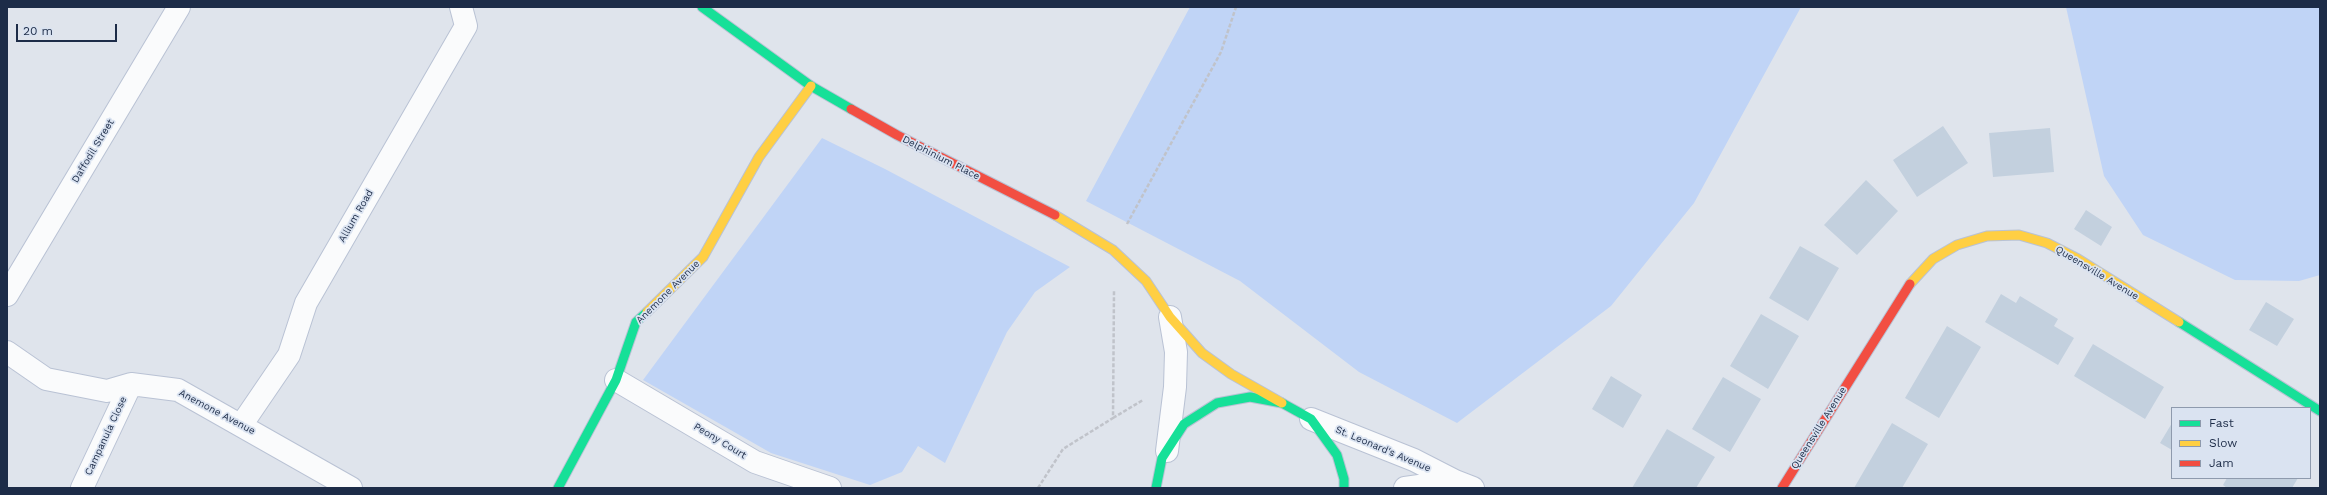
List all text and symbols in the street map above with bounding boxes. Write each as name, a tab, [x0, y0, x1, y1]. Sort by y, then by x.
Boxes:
scale bar	[18, 16, 119, 42]
text: 20 m	[23, 24, 53, 38]
street label: Daffodil Street	[69, 117, 117, 185]
street label: Delphinium Place	[900, 133, 982, 183]
street label: Allium Road	[336, 187, 376, 245]
street label: Queensville Avenue	[2053, 243, 2141, 303]
street label: Anemone Avenue	[634, 258, 702, 326]
street label: Queensville Avenue	[1789, 385, 1849, 471]
street label: Anemone Avenue	[177, 387, 257, 437]
street label: Campanula Close	[83, 395, 129, 477]
legend	[2171, 407, 2311, 479]
text: Fast	[2209, 416, 2234, 430]
street label: Peony Court	[691, 421, 749, 461]
street label: St. Leonard's Avenue	[1333, 423, 1433, 475]
text: Slow	[2209, 436, 2237, 450]
text: Jam	[2209, 456, 2234, 470]

